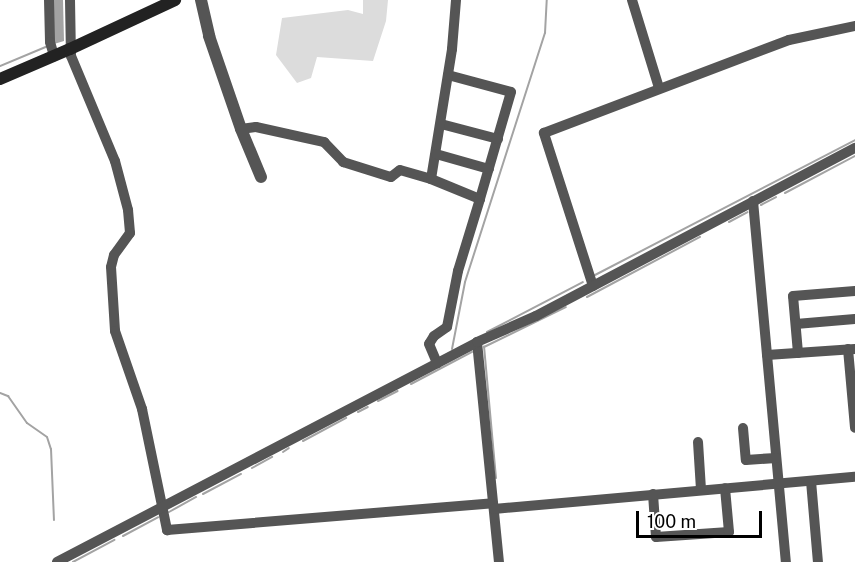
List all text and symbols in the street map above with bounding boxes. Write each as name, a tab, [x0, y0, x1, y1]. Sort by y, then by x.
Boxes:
scale bar	[639, 499, 765, 537]
text: 100 m	[647, 511, 696, 532]

